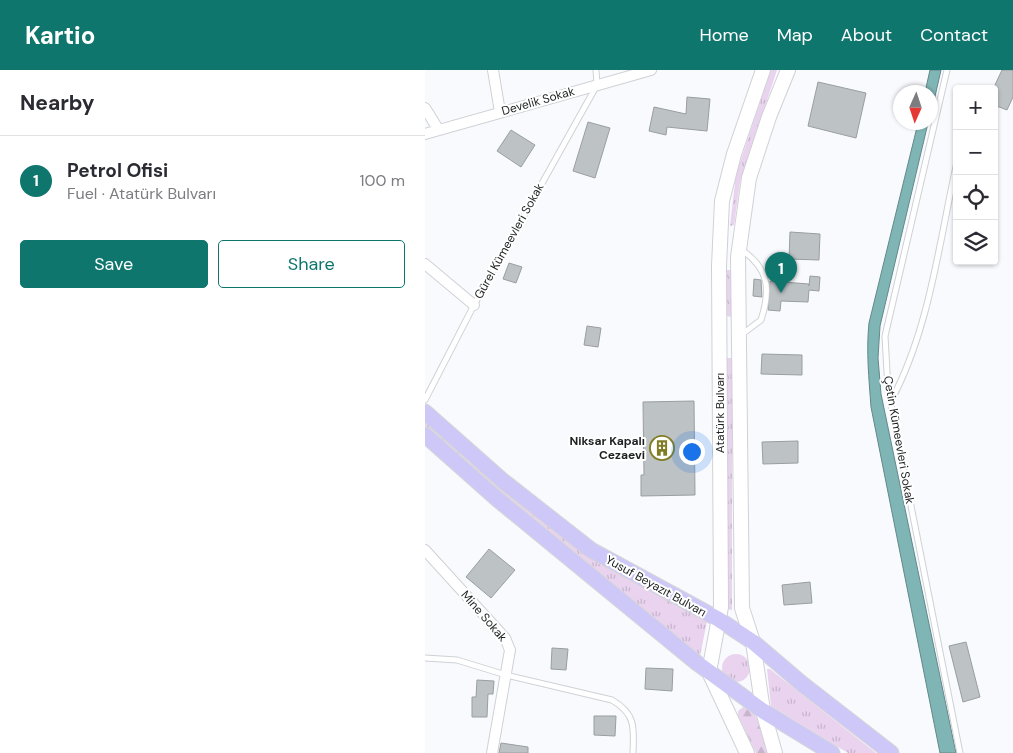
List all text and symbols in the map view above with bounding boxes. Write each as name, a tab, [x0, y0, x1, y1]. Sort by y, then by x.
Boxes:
text: Kartio	[25, 20, 95, 51]
text: Home	[699, 23, 749, 47]
text: Map	[777, 23, 813, 47]
text: About	[841, 23, 892, 47]
text: Contact	[920, 23, 988, 47]
street label: Develik Sokak	[500, 83, 576, 119]
north arrow	[893, 85, 938, 130]
map controls	[953, 85, 998, 265]
button: +	[953, 85, 998, 130]
text: Nearby	[20, 89, 94, 117]
button: −	[953, 130, 998, 175]
text: Petrol Ofisi	[67, 158, 168, 183]
text: 1	[33, 170, 39, 191]
text: 100 m	[360, 170, 405, 191]
button: locate	[953, 175, 998, 220]
street label: Gürel Kümeevleri Sokak	[471, 180, 547, 302]
text: Fuel · Atatürk Bulvarı	[67, 183, 216, 204]
button: layers	[953, 220, 998, 265]
button: Save	[20, 240, 208, 288]
button: Share	[218, 240, 405, 288]
pin: 1	[765, 252, 797, 293]
street label: Atatürk Bulvarı	[712, 373, 728, 453]
street label: Çetin Kümeevleri Sokak	[880, 375, 918, 505]
place label: Niksar Kapalı Cezaevi	[569, 433, 645, 463]
building icon: Niksar Kapalı Cezaevi	[649, 435, 675, 461]
your location	[679, 439, 705, 465]
street label: Yusuf Beyazıt Bulvarı	[603, 552, 709, 620]
street label: Mine Sokak	[457, 587, 511, 645]

